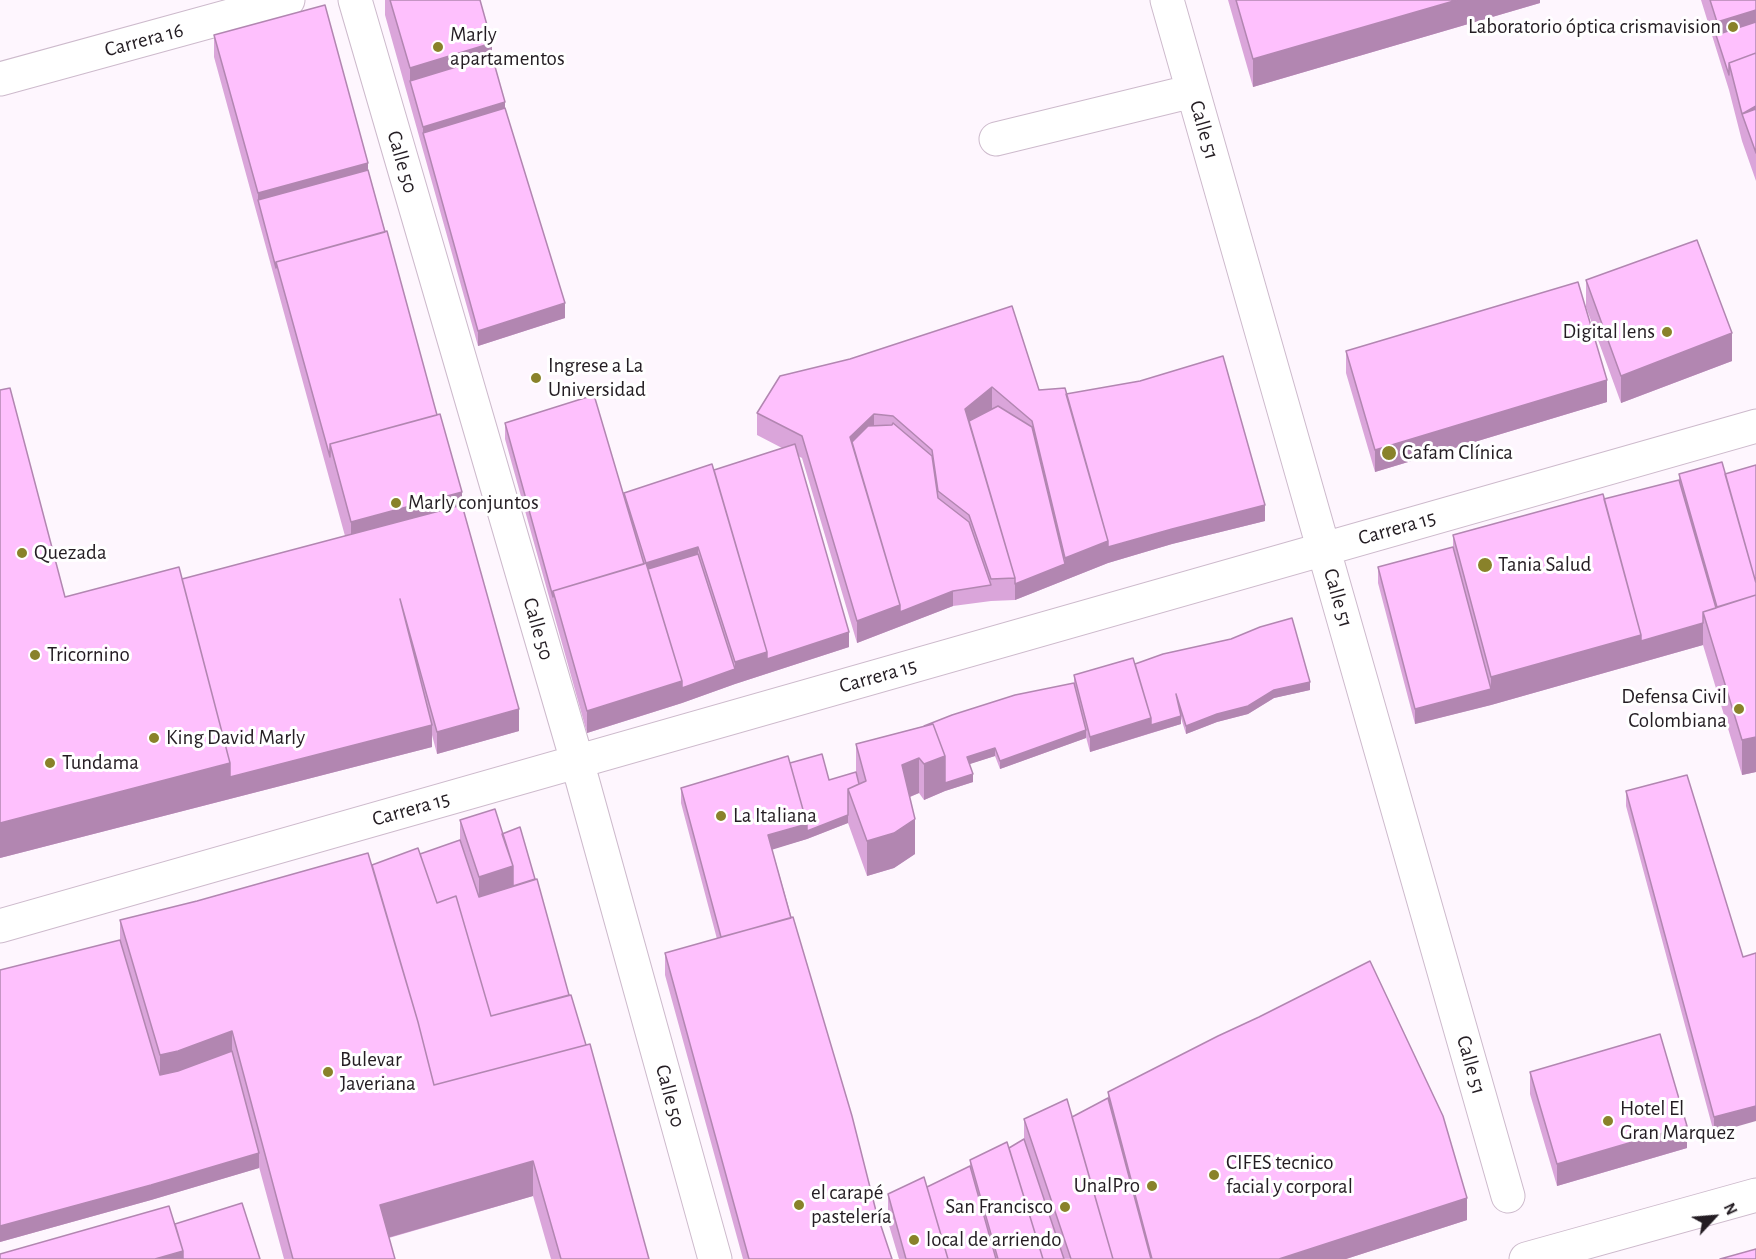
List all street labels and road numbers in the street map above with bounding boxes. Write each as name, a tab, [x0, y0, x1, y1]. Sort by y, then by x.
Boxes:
street label: Carrera 16	[102, 17, 186, 63]
street label: Calle 51	[1184, 98, 1224, 162]
street label: Calle 50	[381, 128, 423, 196]
street label: Carrera 15	[1355, 505, 1439, 551]
street label: Calle 51	[1318, 566, 1358, 630]
street label: Calle 50	[517, 595, 559, 663]
street label: Carrera 15	[836, 653, 920, 699]
street label: Carrera 15	[369, 786, 453, 832]
street label: Calle 51	[1451, 1033, 1491, 1097]
street label: Calle 50	[650, 1062, 690, 1130]

